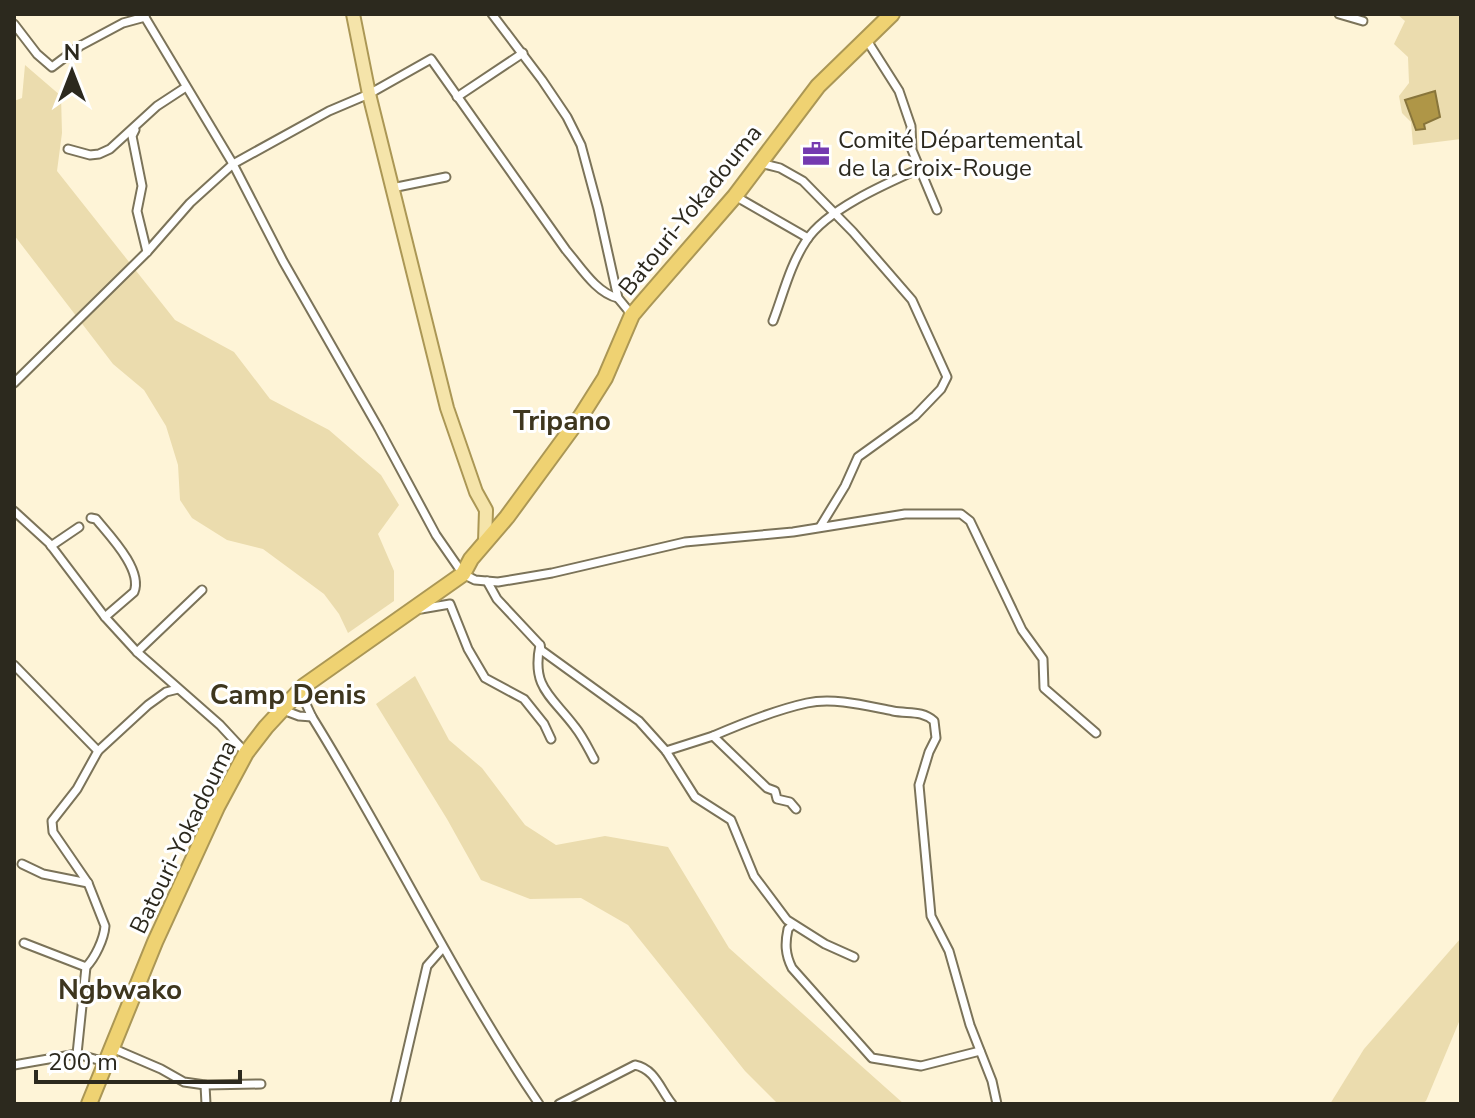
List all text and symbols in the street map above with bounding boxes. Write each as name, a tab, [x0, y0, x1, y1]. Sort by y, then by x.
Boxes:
north arrow	[32, 32, 112, 112]
text: N	[64, 38, 80, 68]
street label: Batouri-Yokadouma	[611, 118, 769, 302]
place label: Comité Départemental de la Croix-Rouge	[838, 124, 1083, 184]
office icon: Comité Départemental de la Croix-Rouge	[801, 139, 831, 169]
district label: Tripano	[513, 402, 611, 440]
district label: Camp Denis	[210, 676, 366, 714]
street label: Batouri-Yokadouma	[122, 735, 244, 939]
district label: Ngbwako	[58, 971, 182, 1009]
scale bar	[36, 1034, 240, 1084]
text: 200 m	[48, 1046, 118, 1078]

